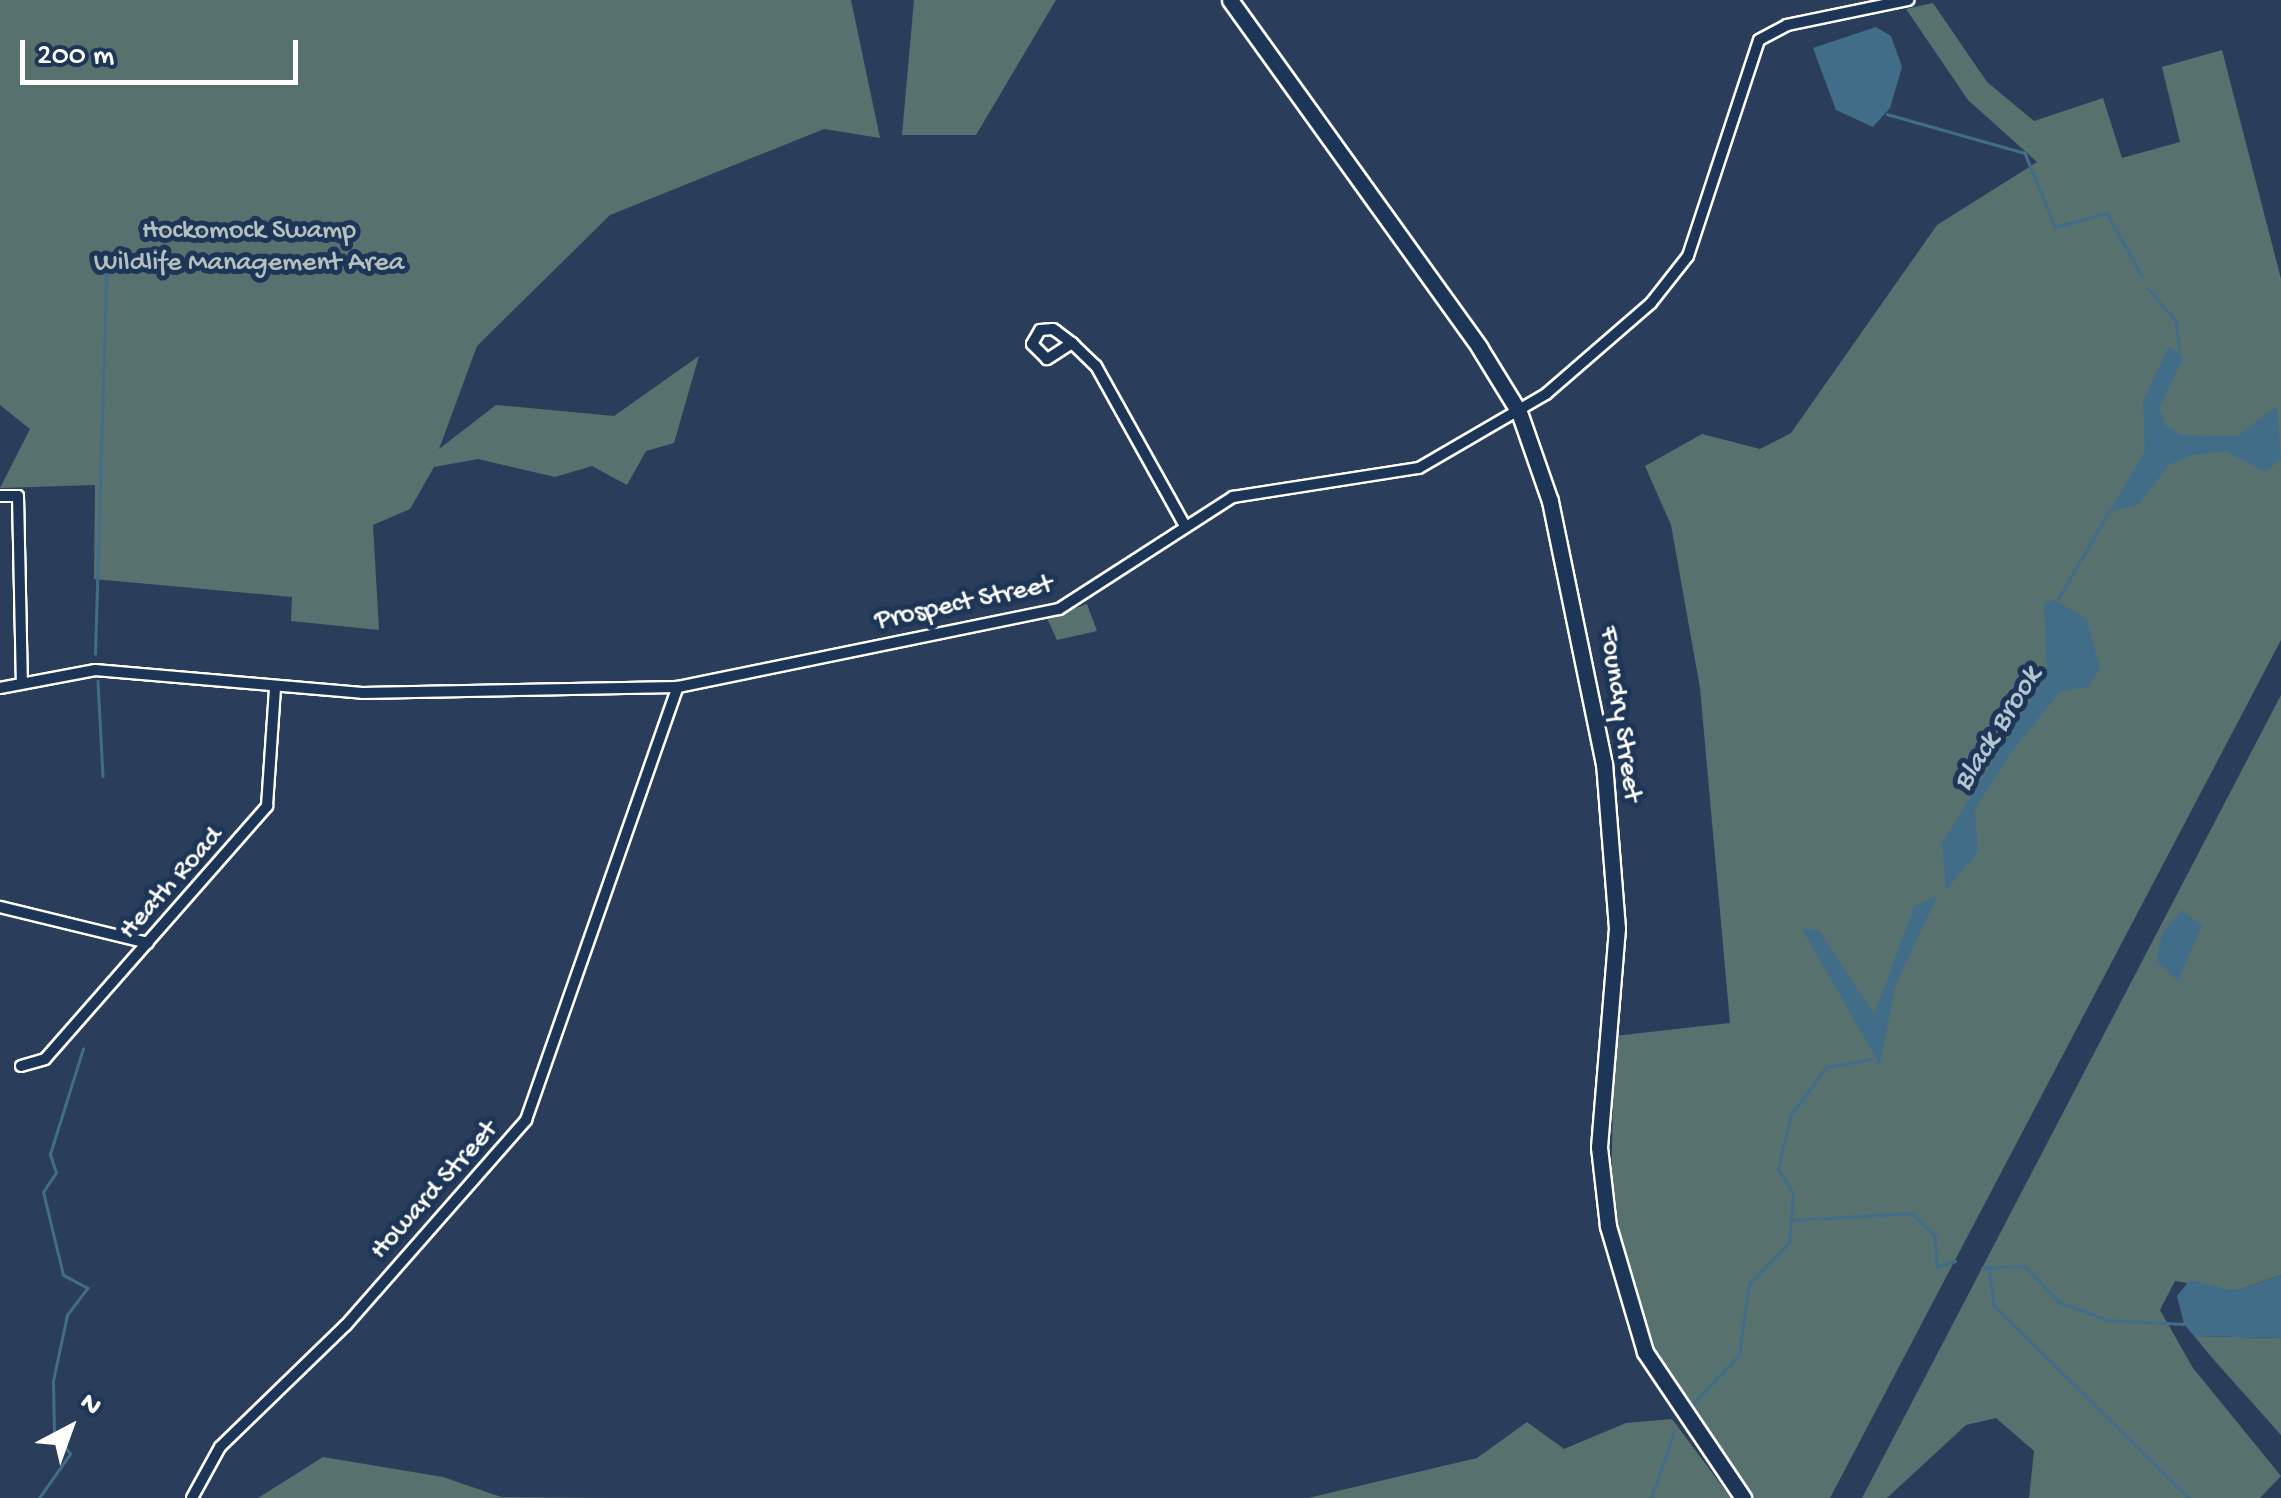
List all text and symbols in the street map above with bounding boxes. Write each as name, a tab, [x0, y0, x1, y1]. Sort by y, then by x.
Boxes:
scale bar	[25, 20, 302, 82]
text: 200 m	[37, 40, 114, 75]
park label: Hockomock Swamp Wildlife Management Area	[94, 215, 404, 281]
street label: Prospect Street	[872, 569, 1056, 639]
street label: Foundry Street	[1590, 624, 1648, 804]
water label: Black Brook	[1947, 661, 2051, 799]
street label: Heath Road	[113, 821, 231, 947]
street label: Howard Street	[364, 1115, 506, 1267]
north arrow	[20, 1378, 120, 1478]
text: N	[72, 1387, 108, 1423]

